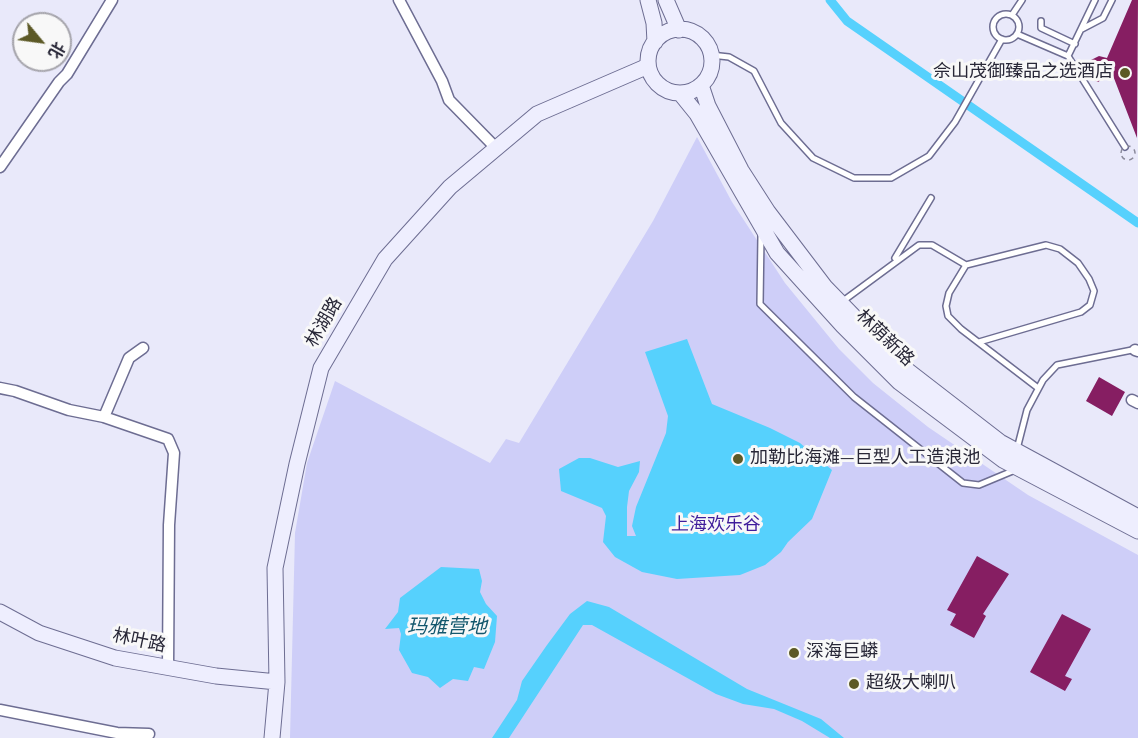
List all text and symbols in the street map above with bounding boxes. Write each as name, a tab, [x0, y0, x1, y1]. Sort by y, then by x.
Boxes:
north arrow	[12, 12, 72, 72]
text: 北	[42, 37, 70, 62]
place label: 佘山茂御臻品之选酒店	[933, 62, 1113, 84]
marker: 佘山茂御臻品之选酒店	[1118, 66, 1132, 80]
street label: 林湖路	[302, 294, 348, 352]
street label: 林荫新路	[851, 306, 917, 372]
place label: 加勒比海滩—巨型人工造浪池	[750, 448, 980, 470]
marker: 加勒比海滩—巨型人工造浪池	[731, 452, 745, 466]
park label: 上海欢乐谷	[671, 515, 761, 537]
water label: 玛雅营地	[407, 617, 487, 641]
street label: 林叶路	[110, 626, 168, 658]
place label: 深海巨蟒	[806, 642, 878, 664]
marker: 深海巨蟒	[787, 646, 801, 660]
place label: 超级大喇叭	[866, 673, 956, 695]
marker: 超级大喇叭	[847, 677, 861, 691]

